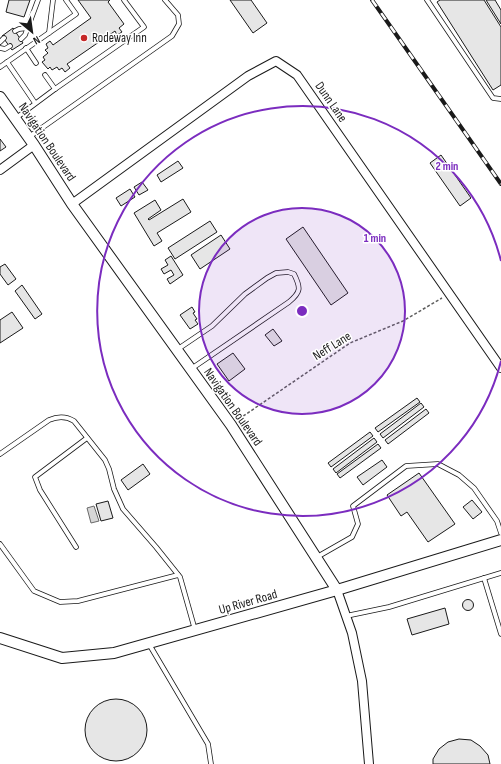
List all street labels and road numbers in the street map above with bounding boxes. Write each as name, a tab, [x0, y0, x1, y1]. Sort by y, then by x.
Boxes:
street label: Dunn Lane	[311, 79, 351, 125]
street label: Navigation Boulevard	[15, 100, 79, 184]
street label: Neff Lane	[310, 328, 354, 364]
street label: Navigation Boulevard	[200, 365, 266, 449]
street label: Up River Road	[217, 586, 279, 618]

